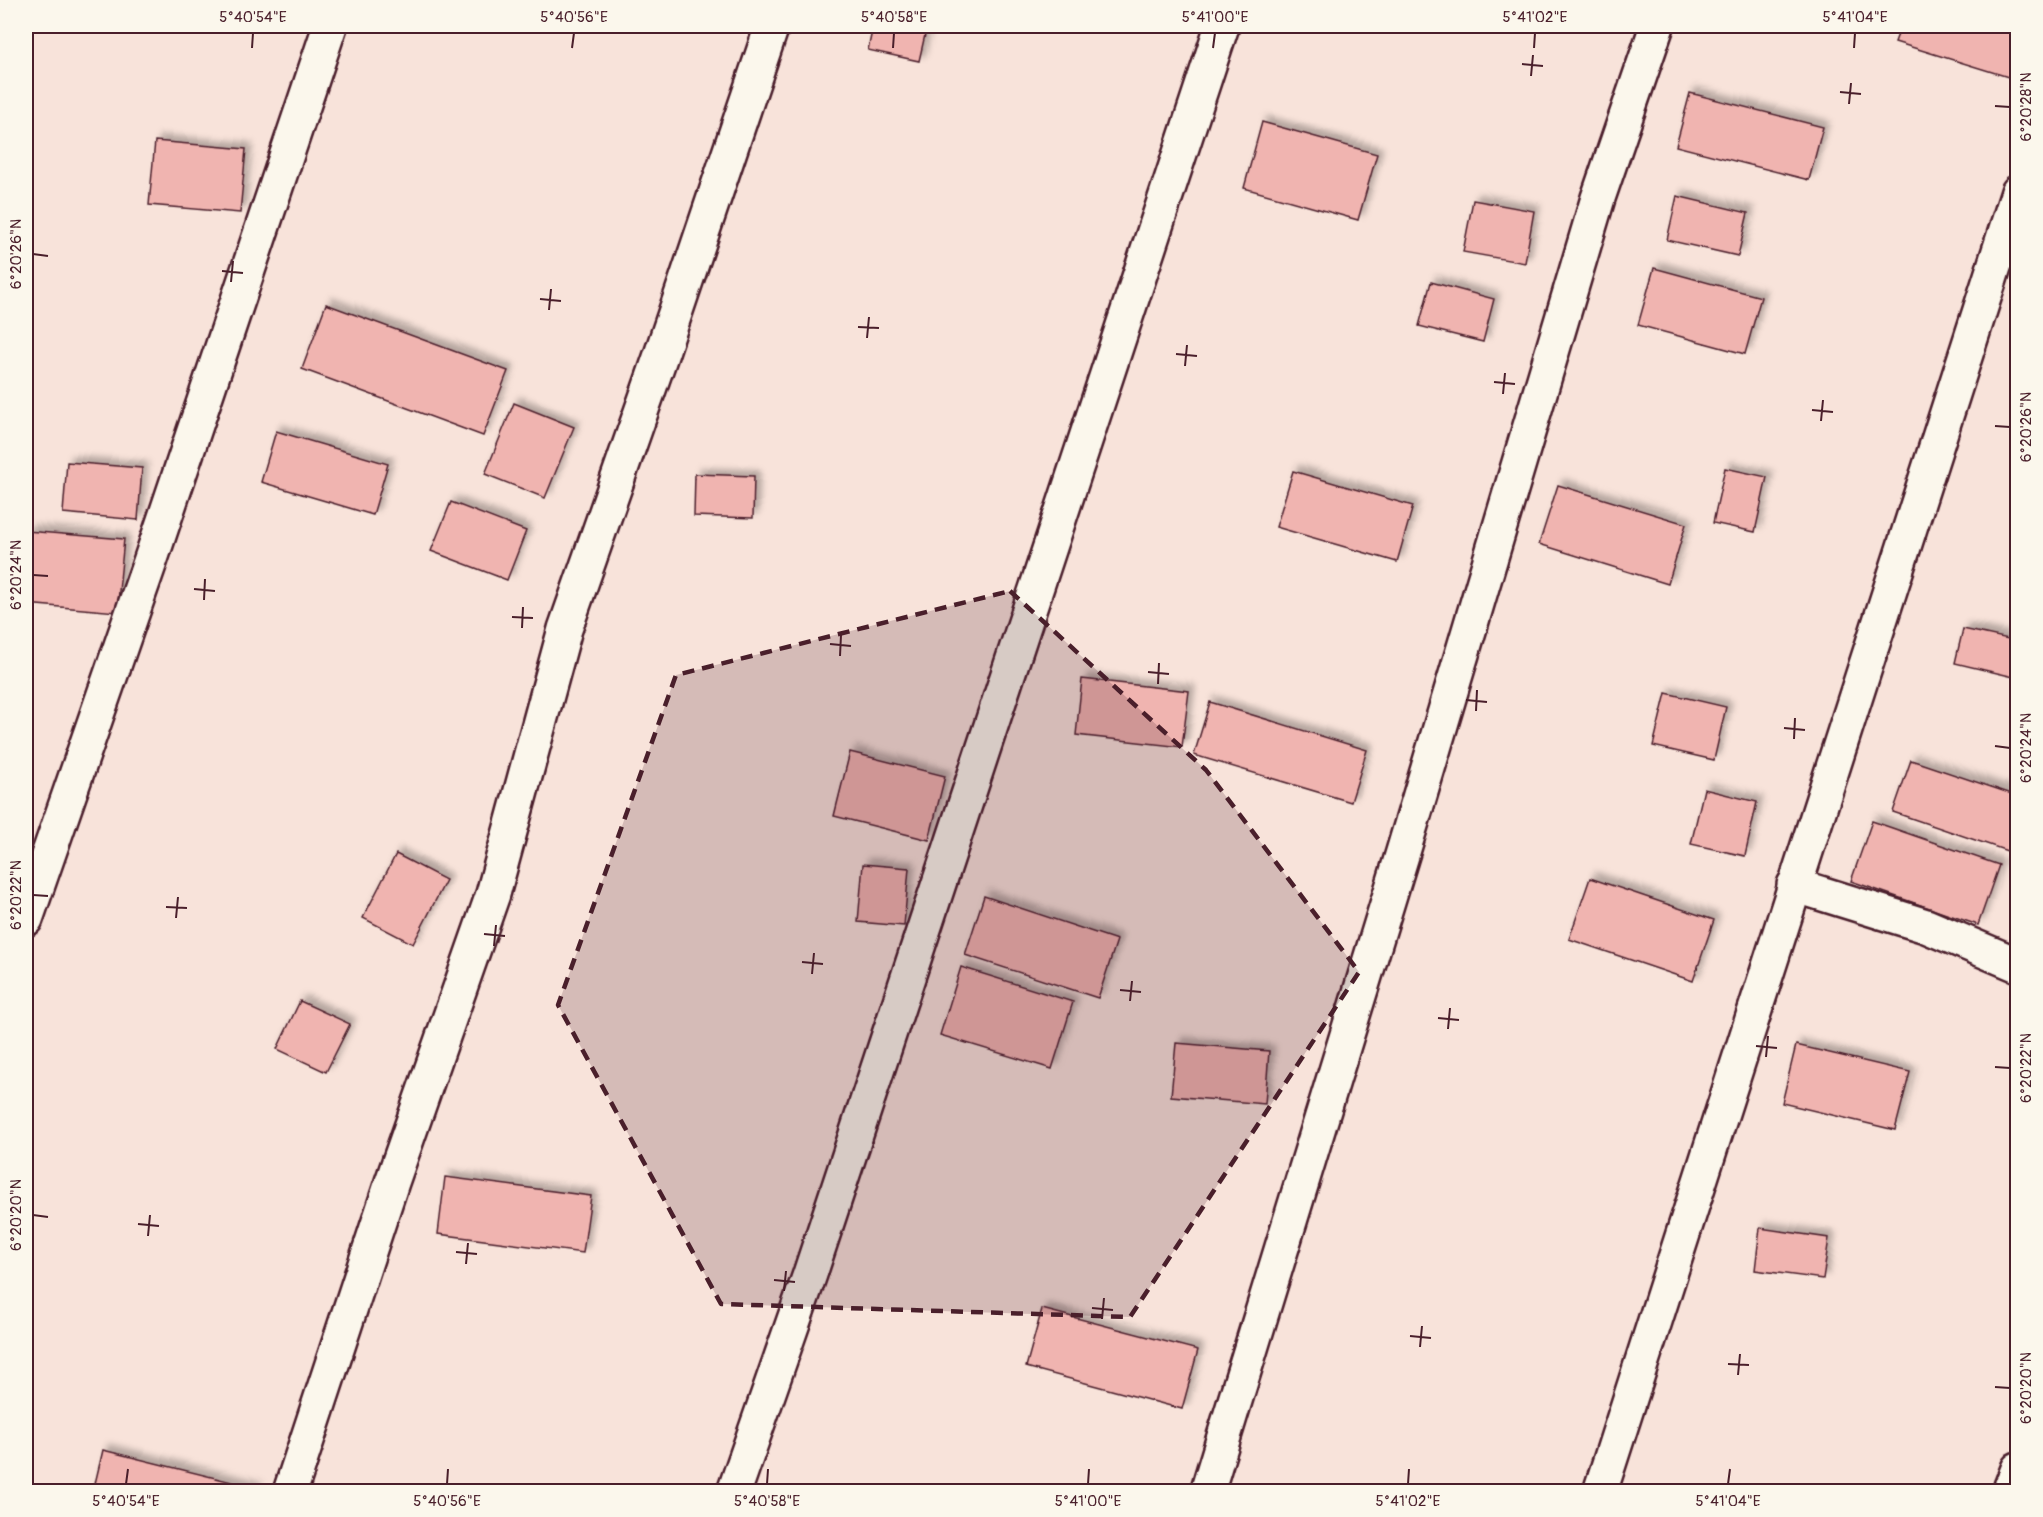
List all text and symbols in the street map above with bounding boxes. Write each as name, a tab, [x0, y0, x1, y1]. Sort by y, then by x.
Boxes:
text: 5°40'54"E	[219, 8, 287, 27]
text: 5°40'56"E	[540, 8, 608, 27]
text: 5°40'58"E	[861, 8, 927, 27]
text: 5°41'00"E	[1182, 8, 1249, 27]
text: 5°41'02"E	[1503, 8, 1568, 27]
text: 5°41'04"E	[1822, 8, 1888, 27]
text: 6°20'28"N	[2017, 72, 2036, 142]
text: 6°20'26"N	[7, 219, 26, 289]
text: 6°20'26"N	[2017, 392, 2036, 462]
text: 6°20'24"N	[7, 540, 26, 610]
text: 6°20'24"N	[2017, 713, 2036, 783]
text: 6°20'22"N	[7, 860, 26, 930]
text: 6°20'22"N	[2017, 1033, 2036, 1103]
text: 6°20'20"N	[7, 1179, 26, 1251]
text: 6°20'20"N	[2017, 1352, 2036, 1424]
text: 5°40'54"E	[92, 1492, 160, 1511]
text: 5°40'56"E	[413, 1492, 481, 1511]
text: 5°40'58"E	[734, 1492, 800, 1511]
text: 5°41'00"E	[1055, 1492, 1122, 1511]
text: 5°41'02"E	[1376, 1492, 1441, 1511]
text: 5°41'04"E	[1695, 1492, 1761, 1511]

